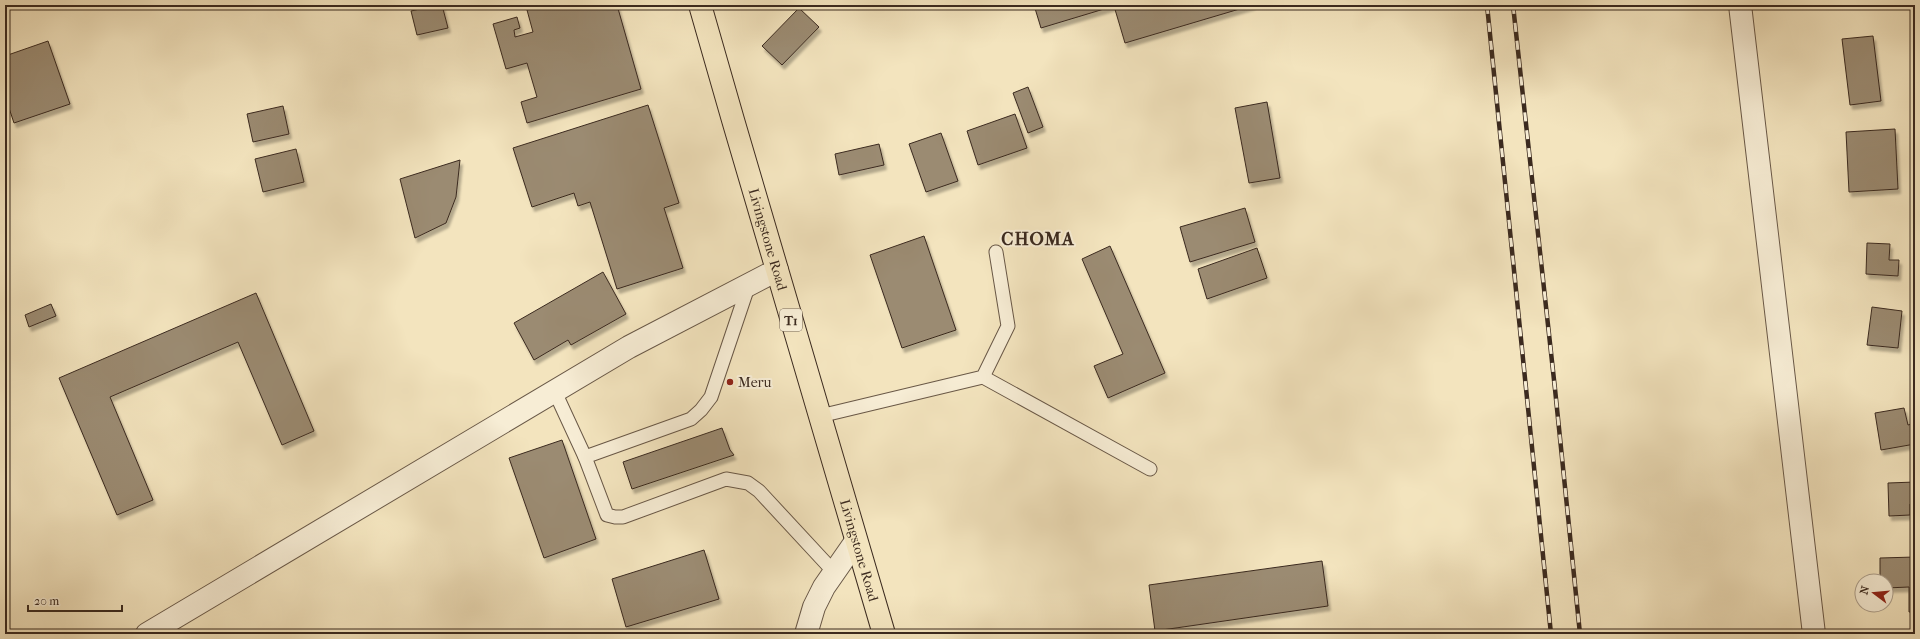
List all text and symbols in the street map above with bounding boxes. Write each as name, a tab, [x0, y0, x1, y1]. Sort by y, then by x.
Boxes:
street label: Livingstone Road	[745, 186, 791, 293]
district label: CHOMA	[1001, 229, 1075, 250]
road number: T1	[780, 309, 802, 331]
place label: Meru	[738, 374, 772, 391]
marker: Meru	[725, 377, 735, 387]
street label: Livingstone Road	[836, 497, 883, 604]
north arrow	[1854, 573, 1894, 613]
text: N	[1857, 584, 1872, 596]
scale bar	[28, 587, 122, 613]
text: 20 m	[34, 594, 59, 608]

